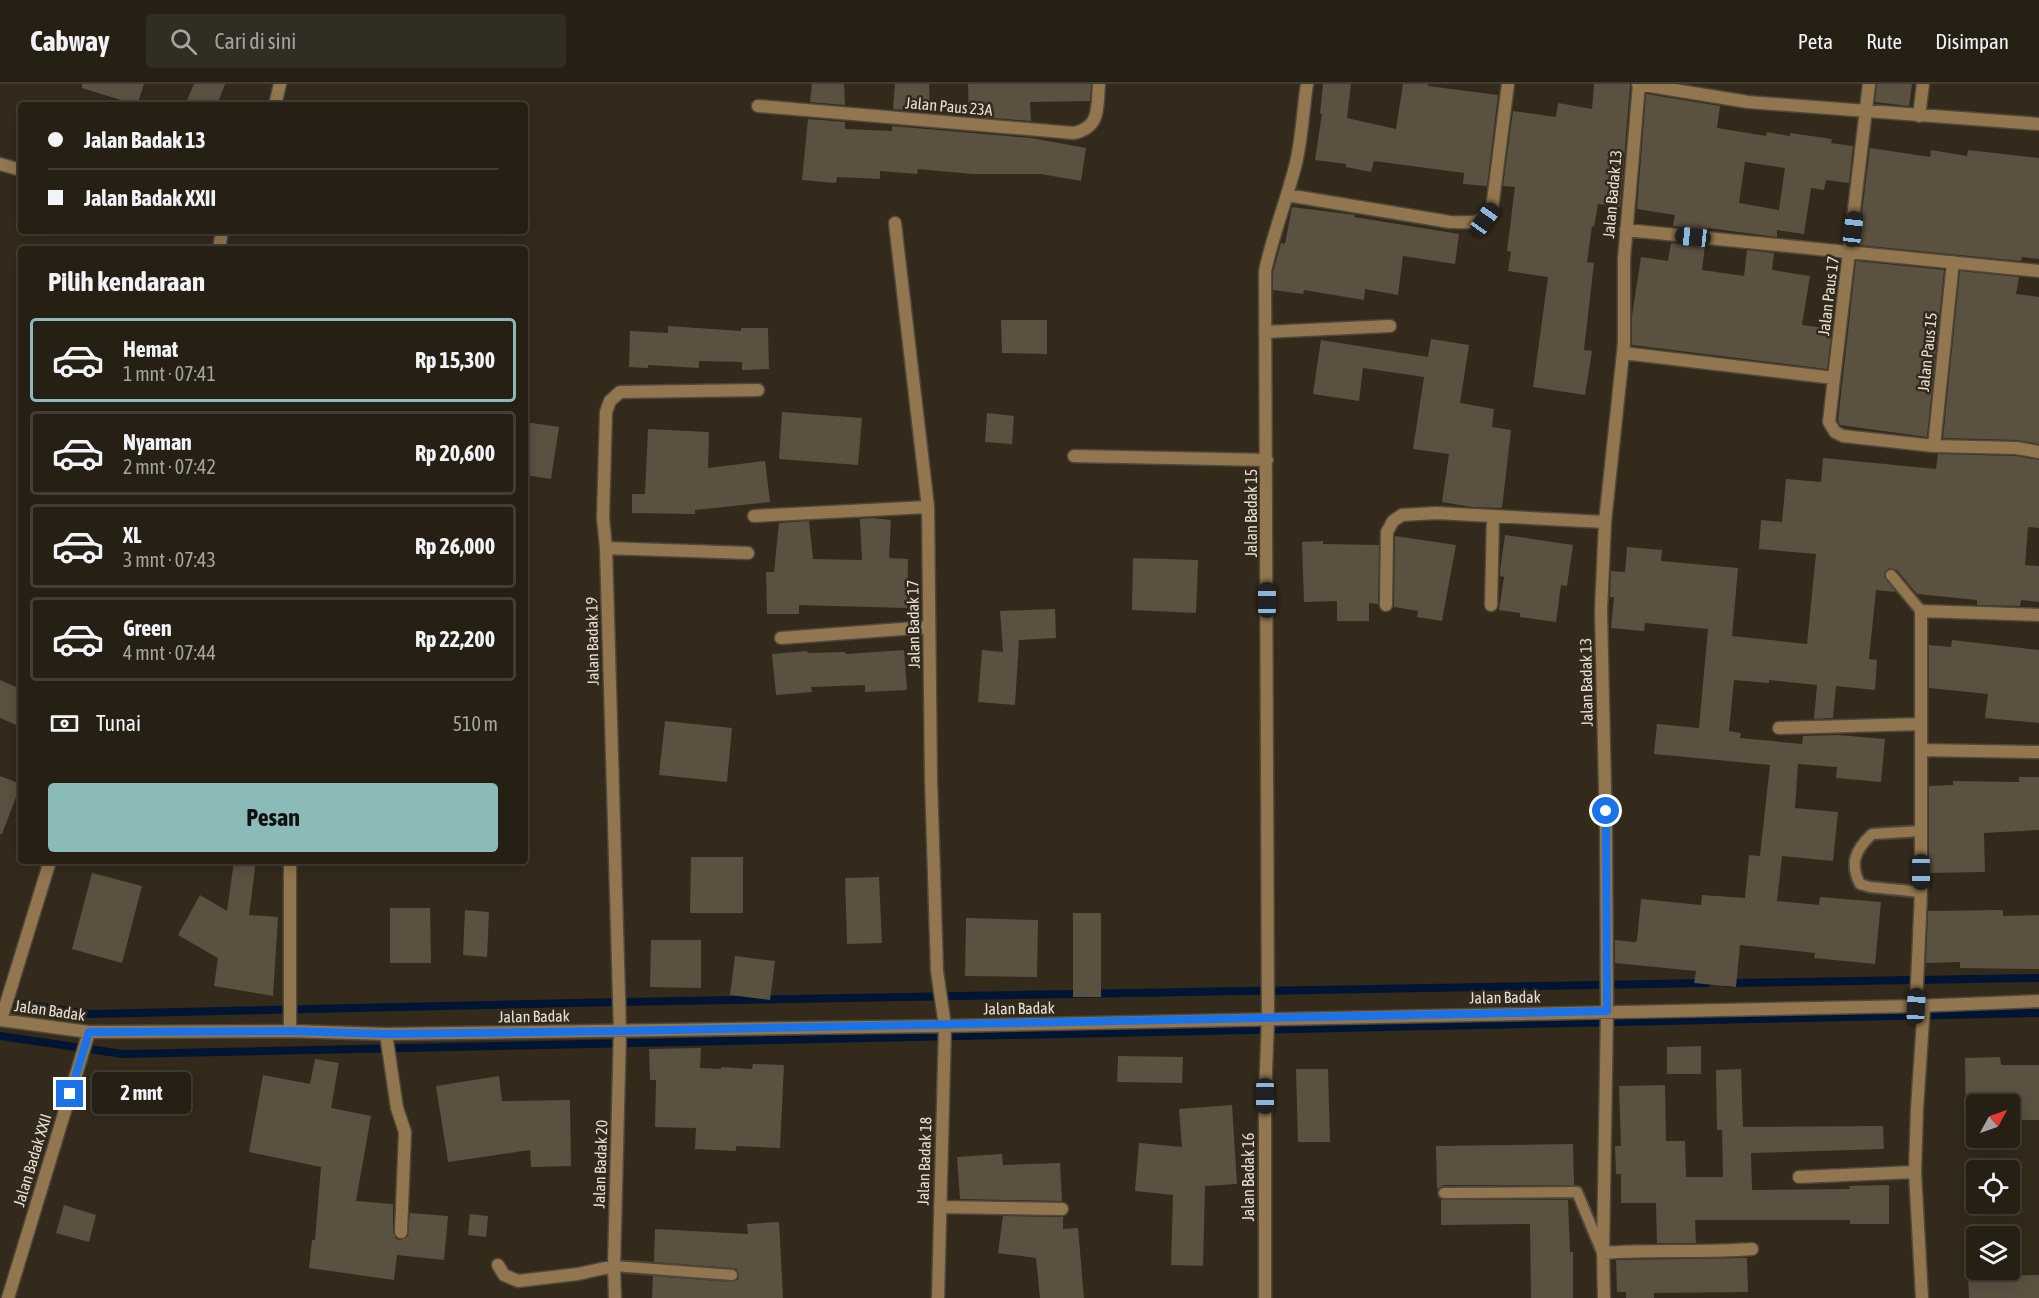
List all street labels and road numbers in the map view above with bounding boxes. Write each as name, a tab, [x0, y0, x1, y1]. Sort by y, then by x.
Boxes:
street label: Jalan Paus 23A	[905, 93, 994, 119]
street label: Jalan Badak 13	[1599, 149, 1625, 239]
street label: Jalan Paus 17	[1814, 255, 1842, 337]
street label: Jalan Paus 15	[1914, 311, 1940, 393]
street label: Jalan Badak 15	[1242, 469, 1260, 557]
street label: Jalan Badak 17	[903, 580, 923, 668]
street label: Jalan Badak 19	[582, 597, 602, 685]
street label: Jalan Badak 13	[1576, 638, 1596, 726]
street label: Jalan Badak	[1469, 987, 1541, 1007]
street label: Jalan Badak	[13, 996, 87, 1024]
street label: Jalan Badak	[983, 998, 1055, 1018]
street label: Jalan Badak	[498, 1006, 570, 1026]
street label: Jalan Badak XXII	[9, 1111, 55, 1209]
street label: Jalan Badak 18	[913, 1116, 935, 1206]
street label: Jalan Badak 20	[589, 1119, 611, 1209]
street label: Jalan Badak 16	[1239, 1133, 1257, 1221]

